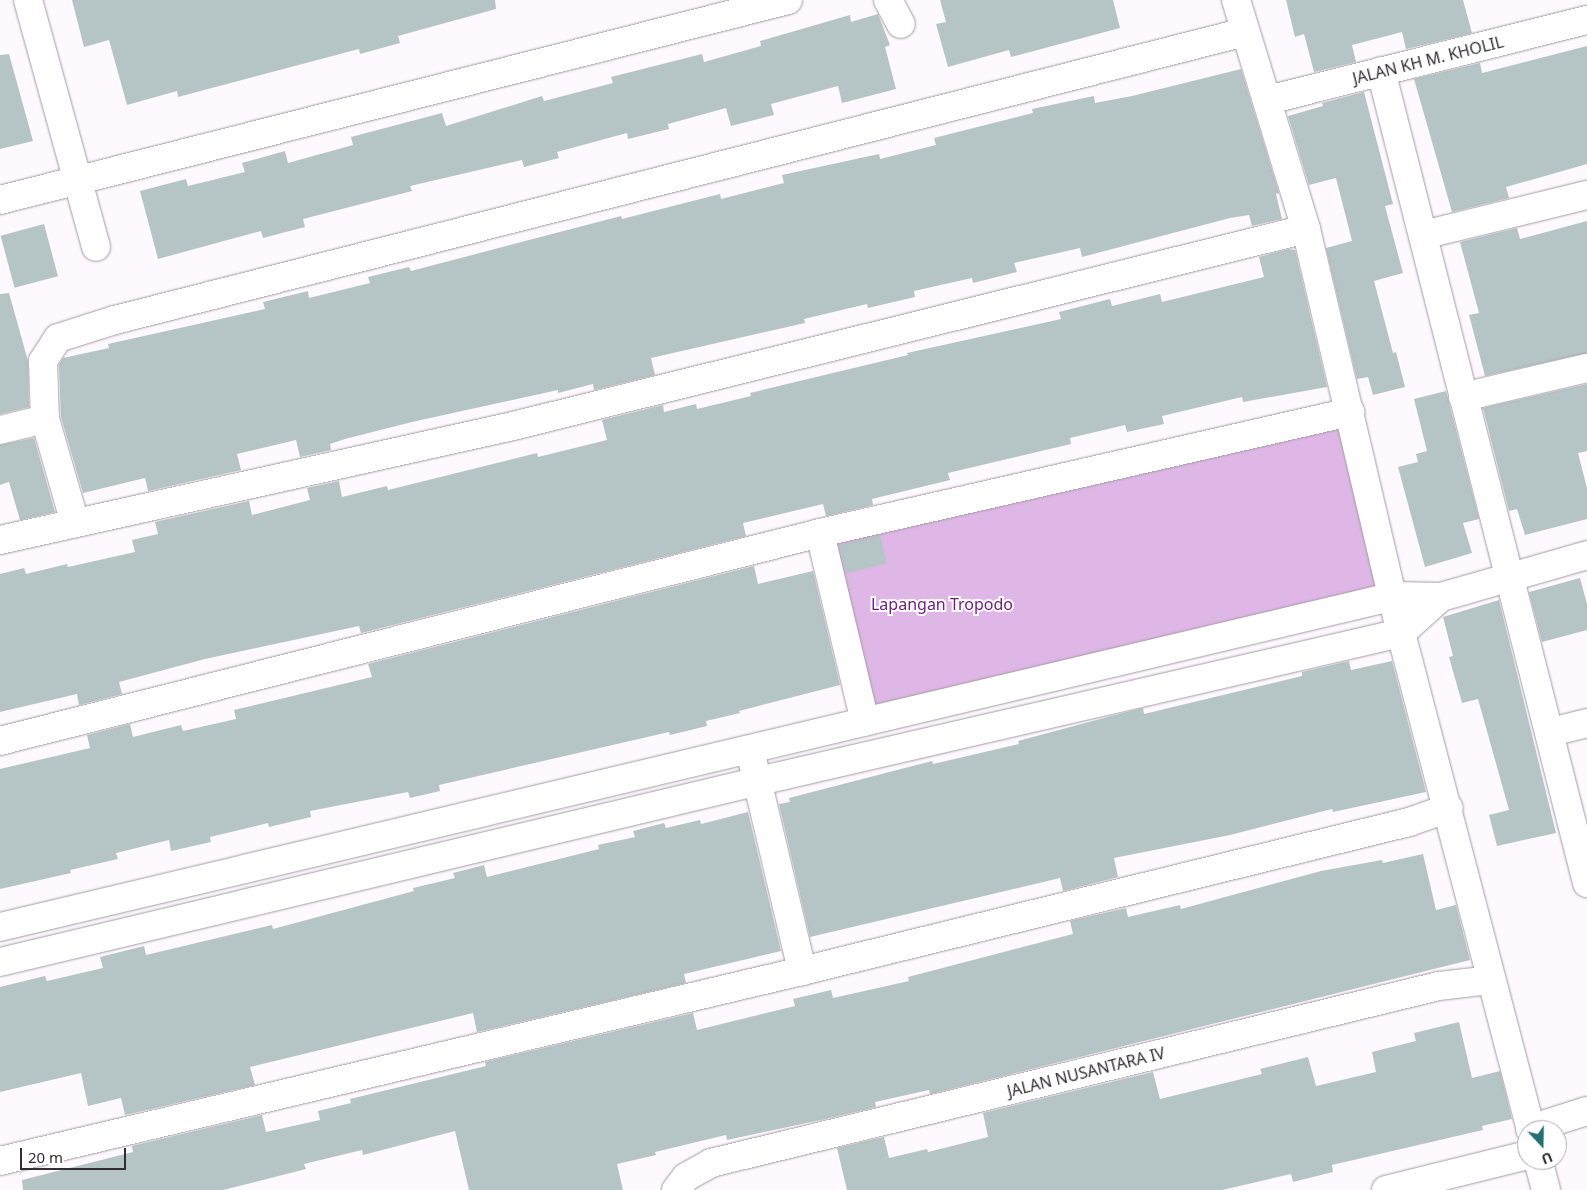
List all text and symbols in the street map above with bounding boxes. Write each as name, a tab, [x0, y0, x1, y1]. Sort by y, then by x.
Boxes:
street label: JALAN KH M. KHOLIL	[1351, 32, 1505, 88]
park label: Lapangan Tropodo	[871, 594, 1013, 614]
street label: JALAN NUSANTARA IV	[1005, 1043, 1167, 1101]
north arrow	[1517, 1120, 1567, 1170]
scale bar	[22, 1138, 129, 1170]
text: 20 m	[28, 1147, 63, 1167]
text: U	[1539, 1148, 1556, 1169]

